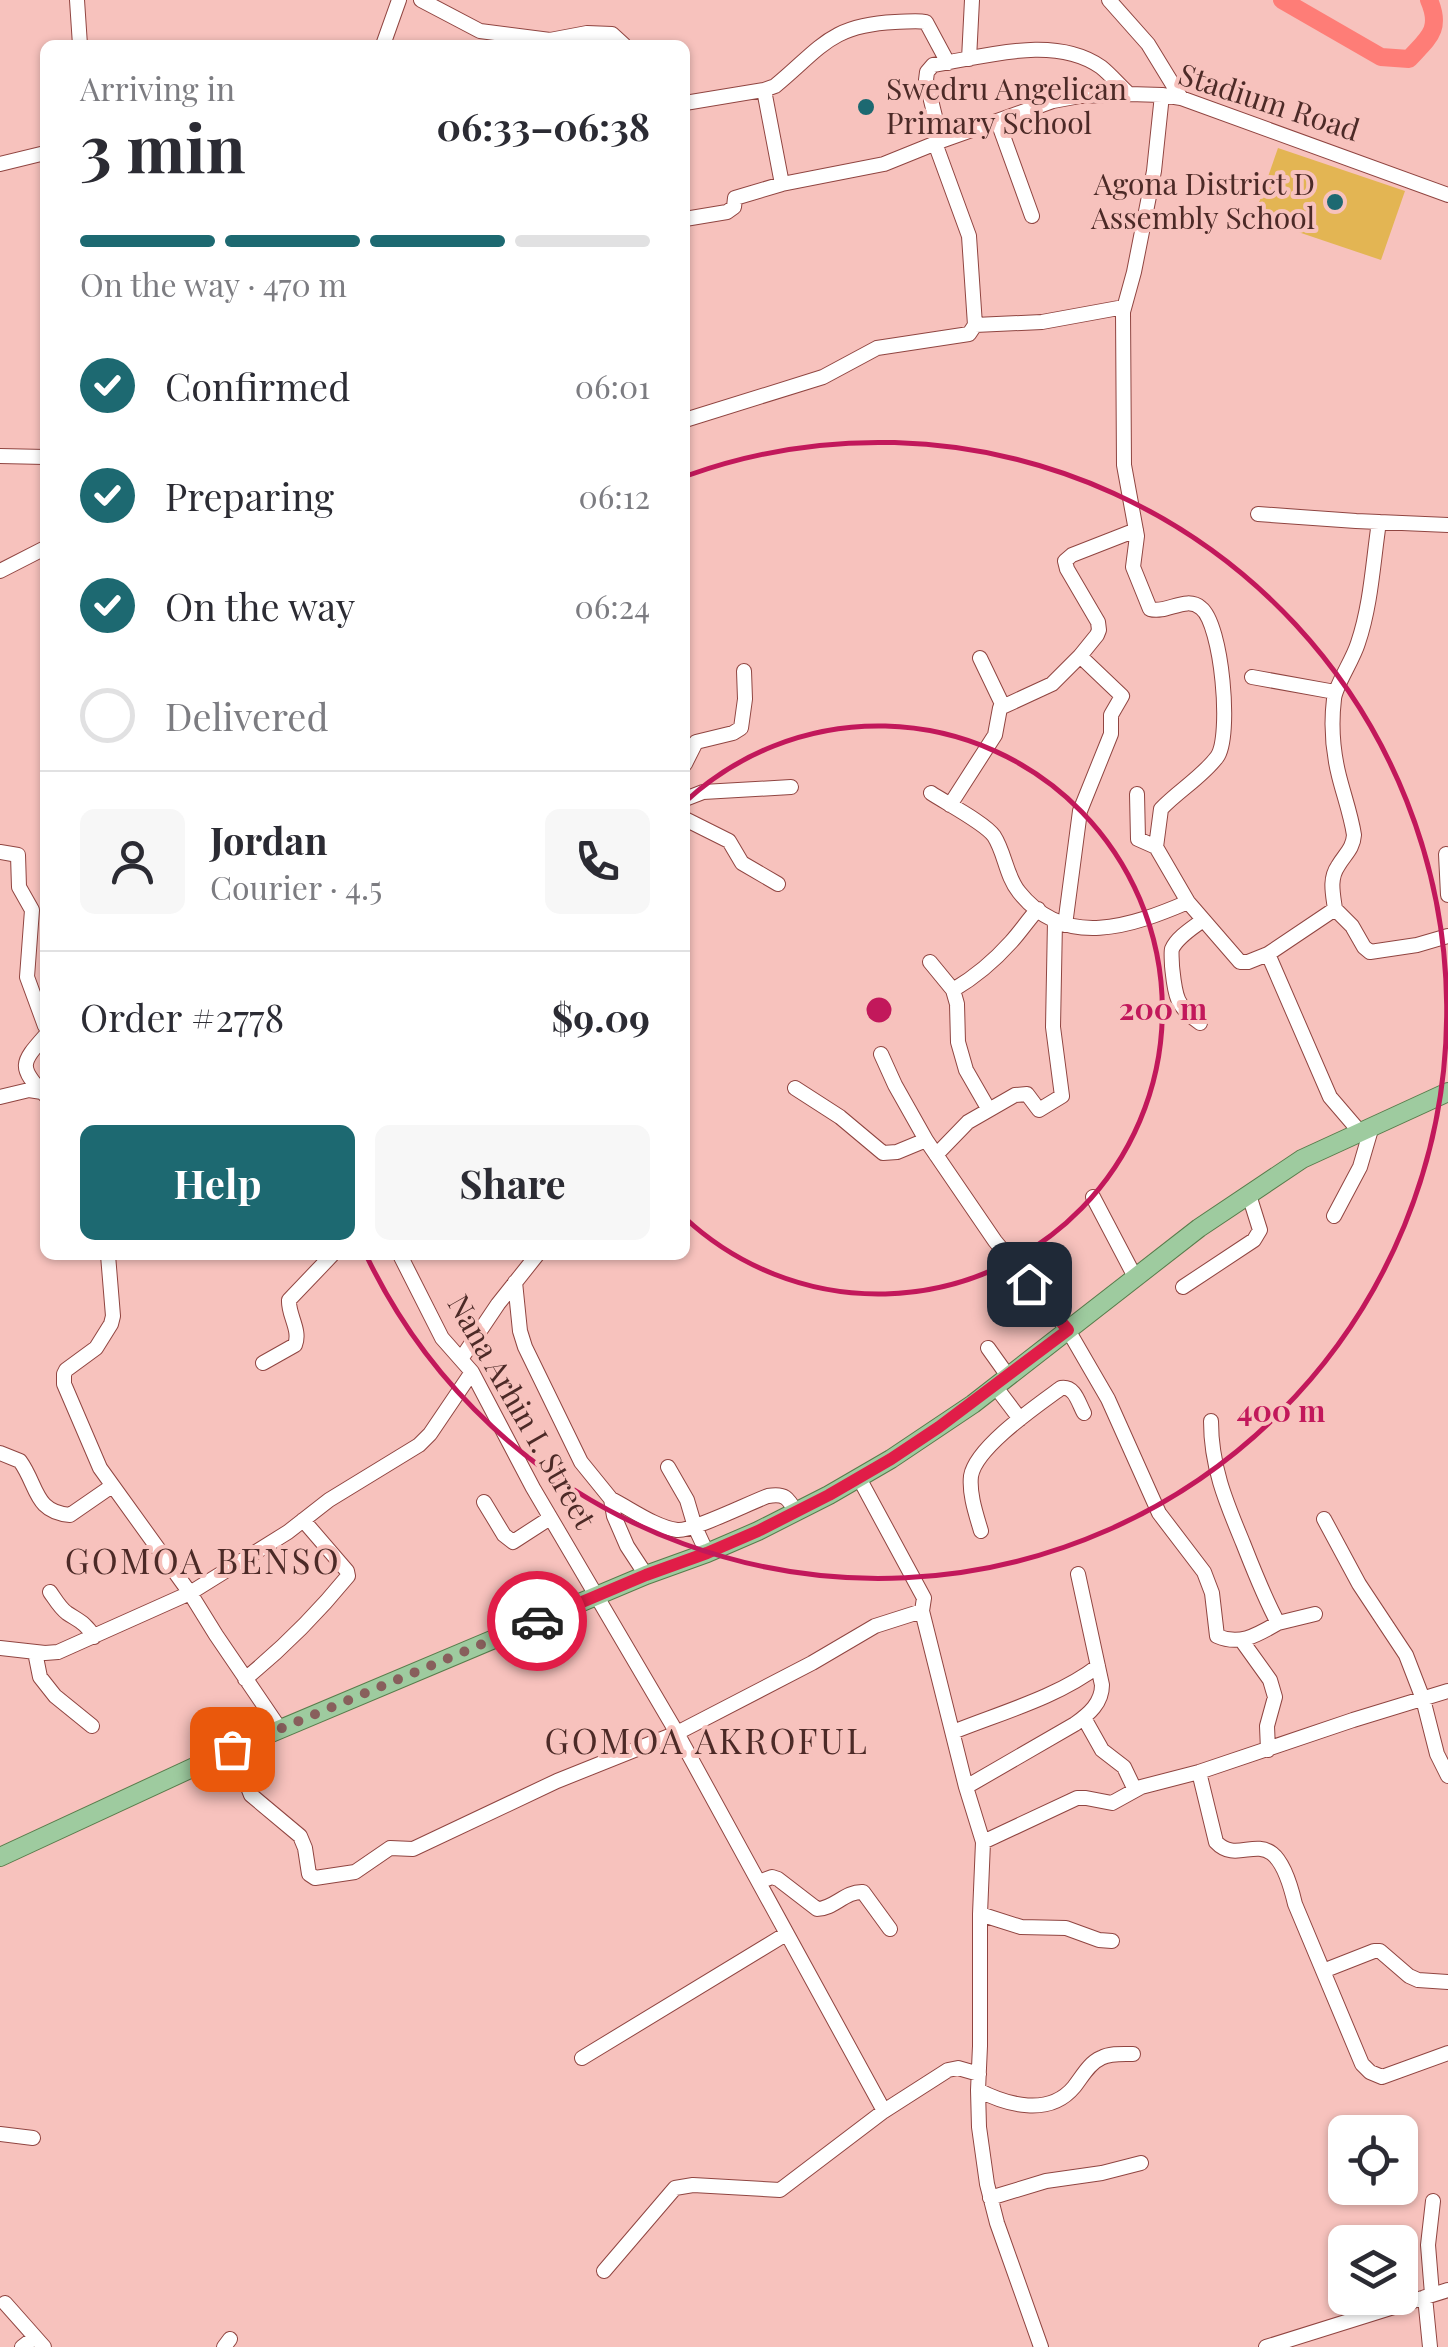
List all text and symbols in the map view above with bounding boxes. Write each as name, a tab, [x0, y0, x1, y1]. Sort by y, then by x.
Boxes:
street label: Stadium Road	[1174, 53, 1365, 149]
text: Arriving in	[80, 66, 235, 109]
place label: Swedru Angelican Primary School	[886, 68, 1127, 142]
marker: Swedru Angelican Primary School	[855, 96, 877, 118]
text: 06:33–06:38	[436, 100, 650, 151]
text: 3 min	[80, 103, 246, 189]
place label: Agona District D Assembly School	[1090, 163, 1315, 237]
marker: Agona District D Assembly School	[1324, 191, 1346, 213]
text: On the way · 470 m	[80, 262, 347, 305]
icon: check	[80, 358, 135, 413]
text: Confirmed	[165, 360, 350, 411]
text: 06:01	[575, 364, 650, 407]
icon: check	[80, 468, 135, 523]
text: Preparing	[165, 470, 334, 521]
text: 06:12	[579, 474, 650, 517]
icon: check	[80, 578, 135, 633]
text: On the way	[165, 580, 355, 631]
text: 06:24	[575, 584, 650, 627]
text: Delivered	[165, 690, 329, 741]
button: person	[80, 809, 185, 914]
button: phone	[545, 809, 650, 914]
text: Jordan	[210, 814, 328, 865]
text: Courier · 4.5	[210, 865, 382, 908]
text: 200 m	[1119, 988, 1207, 1028]
text: Order #2778	[80, 991, 284, 1042]
text: $9.09	[551, 991, 650, 1042]
centre of rings	[861, 992, 897, 1028]
button: Help	[80, 1125, 355, 1240]
button: Share	[375, 1125, 650, 1240]
pin	[987, 1242, 1072, 1327]
icon: home	[1002, 1257, 1057, 1312]
street label: Nana Arhin I. Street	[440, 1287, 606, 1535]
text: 400 m	[1237, 1390, 1325, 1430]
district label: GOMOA BENSO	[65, 1536, 341, 1583]
courier	[487, 1571, 587, 1671]
icon: car	[510, 1594, 565, 1649]
pin	[190, 1707, 275, 1792]
district label: GOMOA AKROFUL	[545, 1716, 869, 1763]
icon: bag	[205, 1722, 260, 1777]
map controls	[1328, 2115, 1418, 2315]
button: locate	[1328, 2115, 1418, 2205]
button: layers	[1328, 2225, 1418, 2315]

